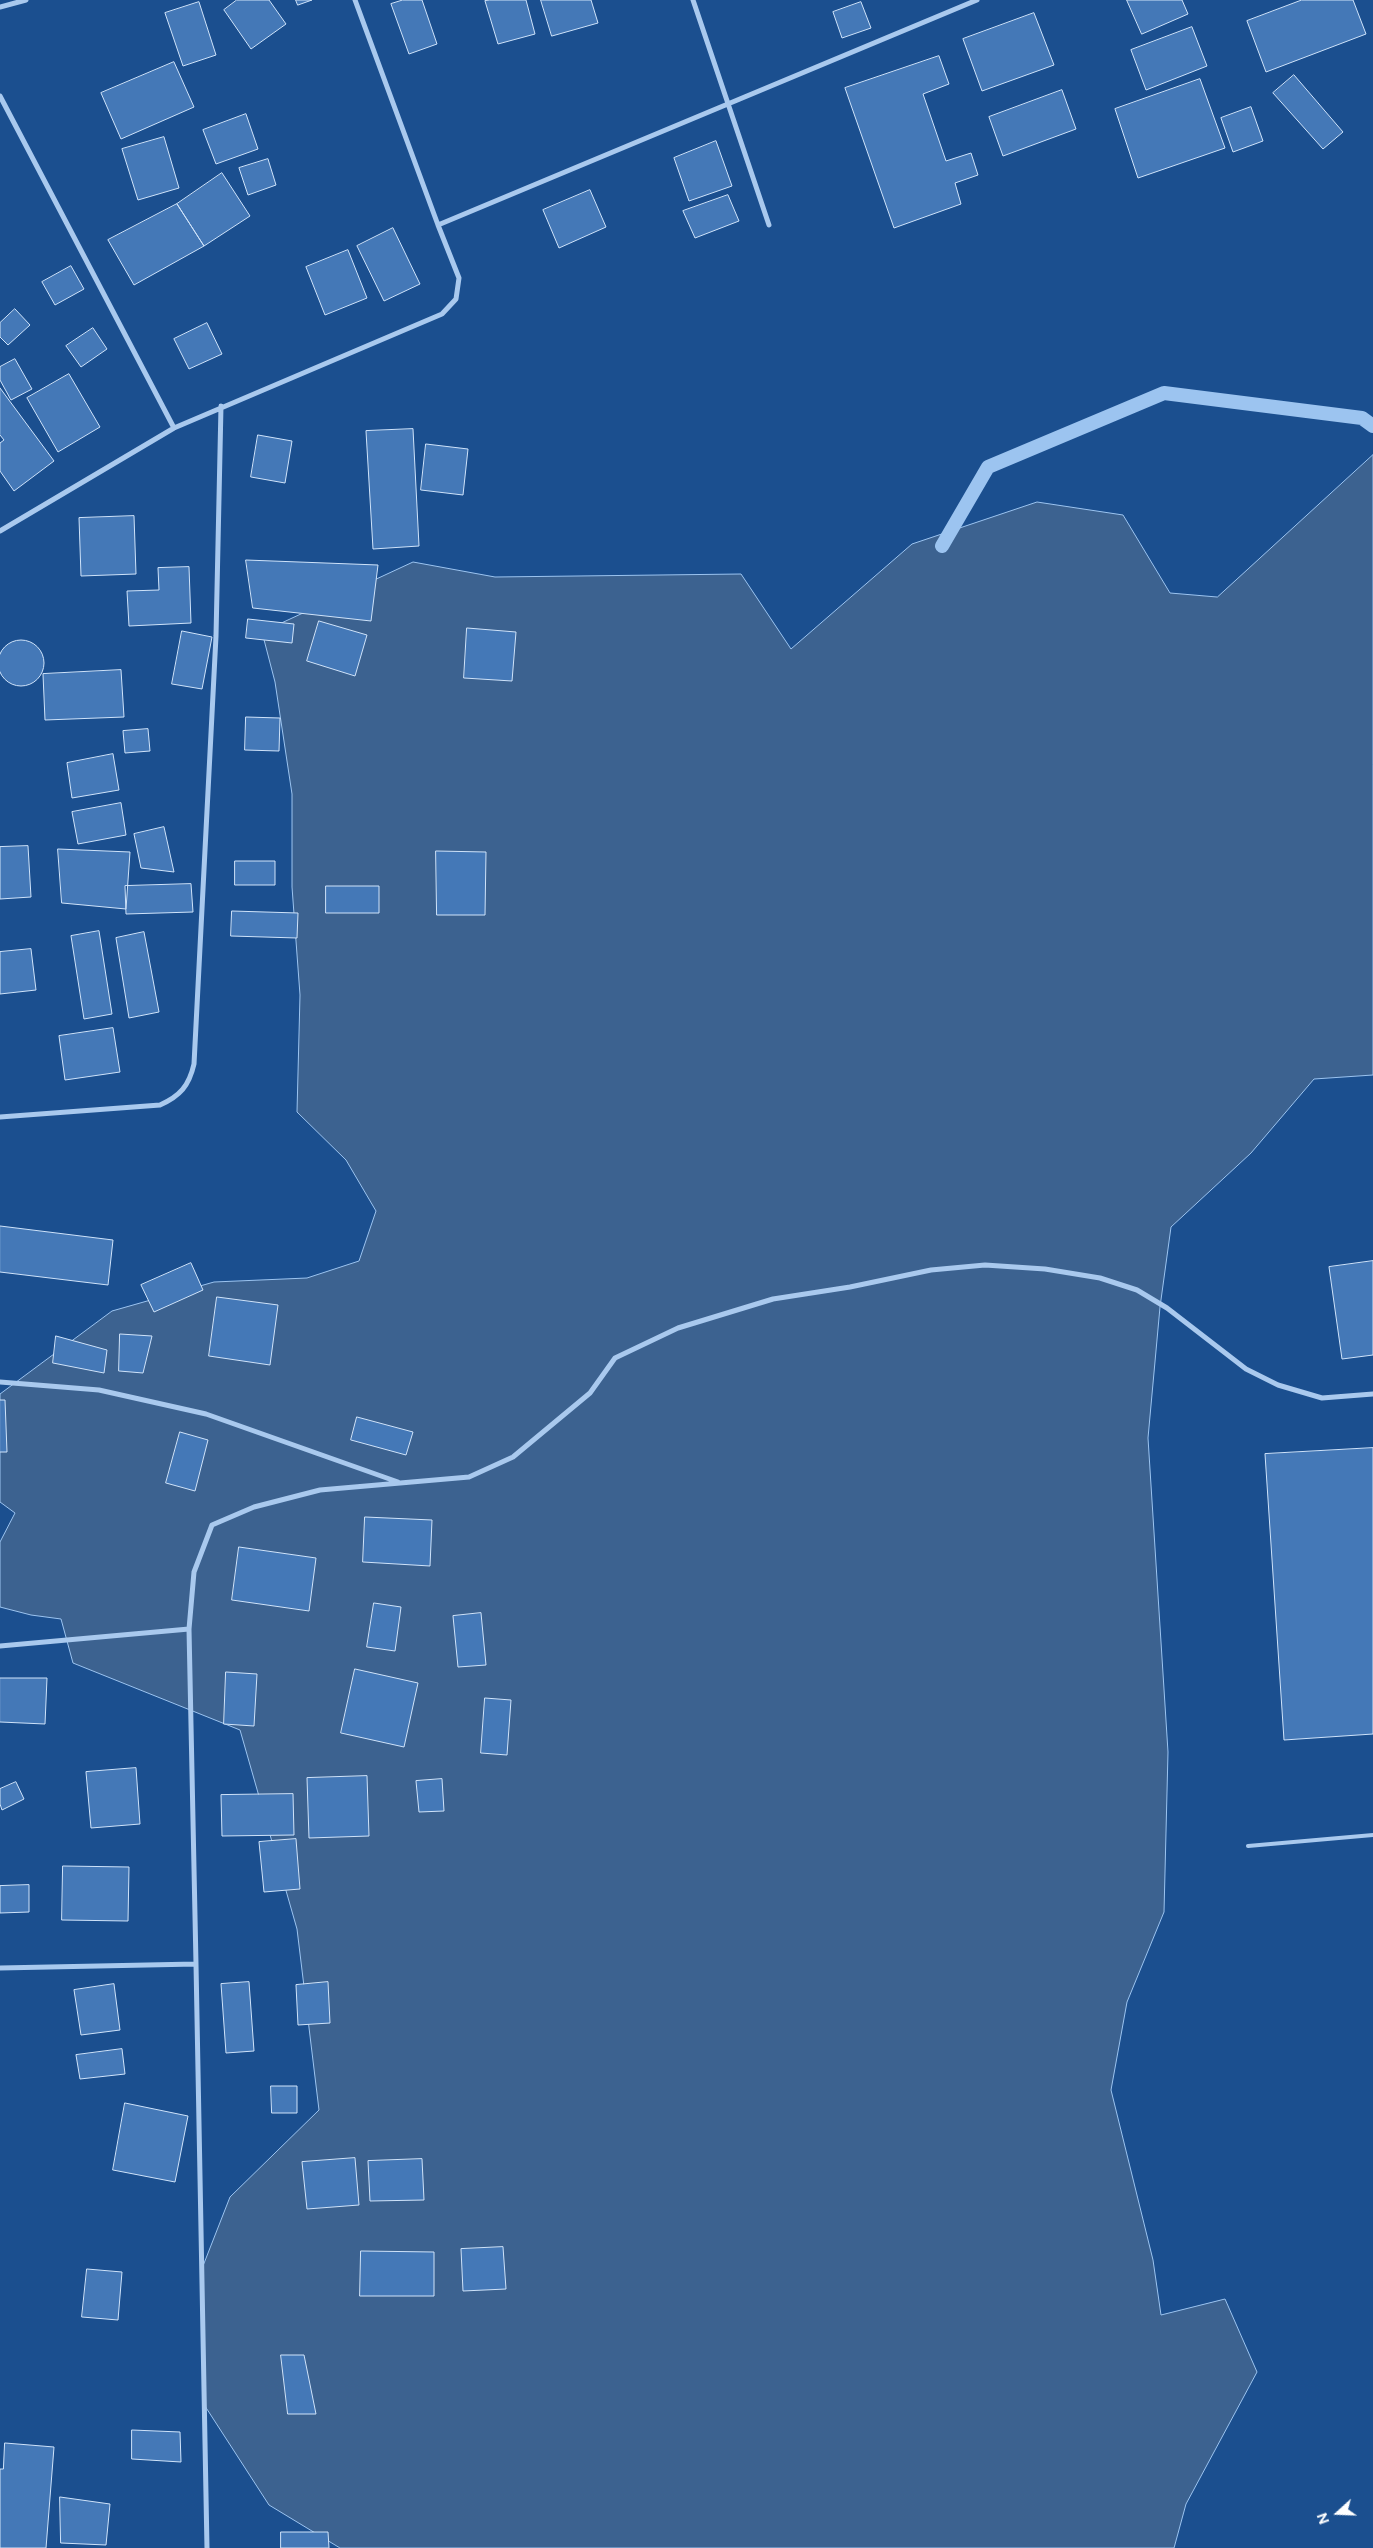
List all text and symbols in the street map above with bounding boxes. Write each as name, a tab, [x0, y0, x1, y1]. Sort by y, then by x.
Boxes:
north arrow	[1313, 2488, 1363, 2538]
text: N	[1314, 2510, 1333, 2526]

